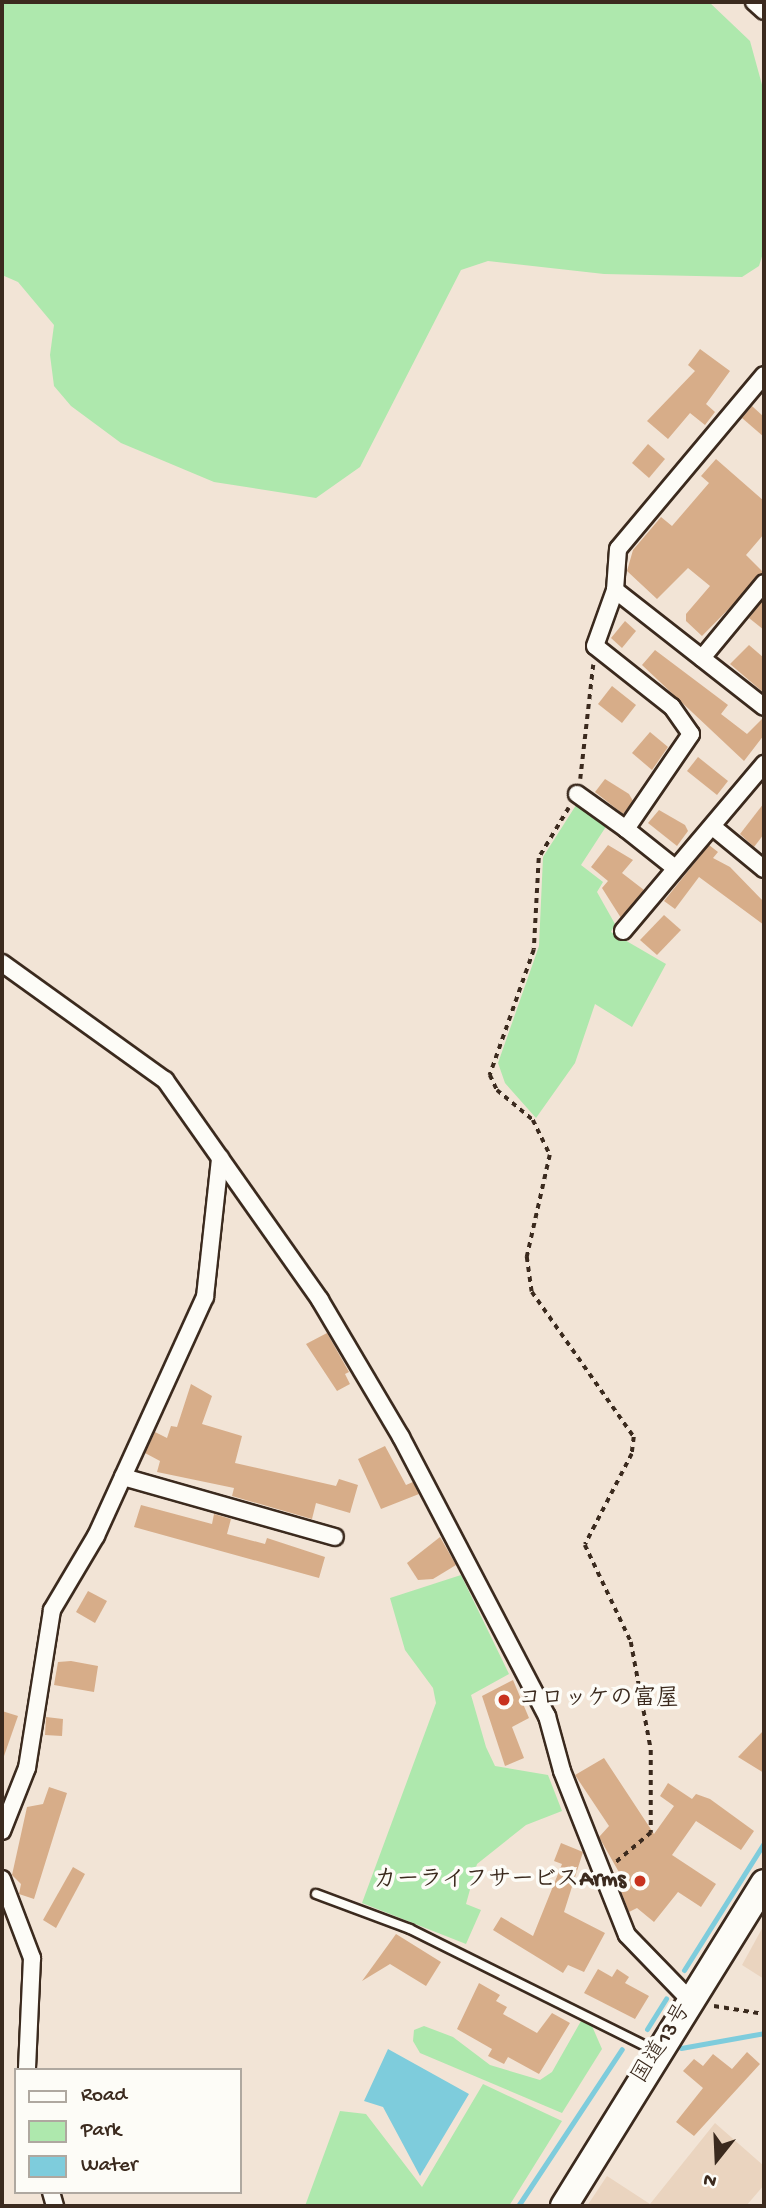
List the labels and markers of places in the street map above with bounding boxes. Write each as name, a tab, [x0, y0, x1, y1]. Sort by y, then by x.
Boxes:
place label: コロッケの富屋	[518, 1686, 679, 1714]
marker: コロッケの富屋	[496, 1692, 512, 1708]
place label: カーライフサービスArms	[372, 1867, 626, 1895]
marker: カーライフサービスArms	[632, 1873, 648, 1889]

